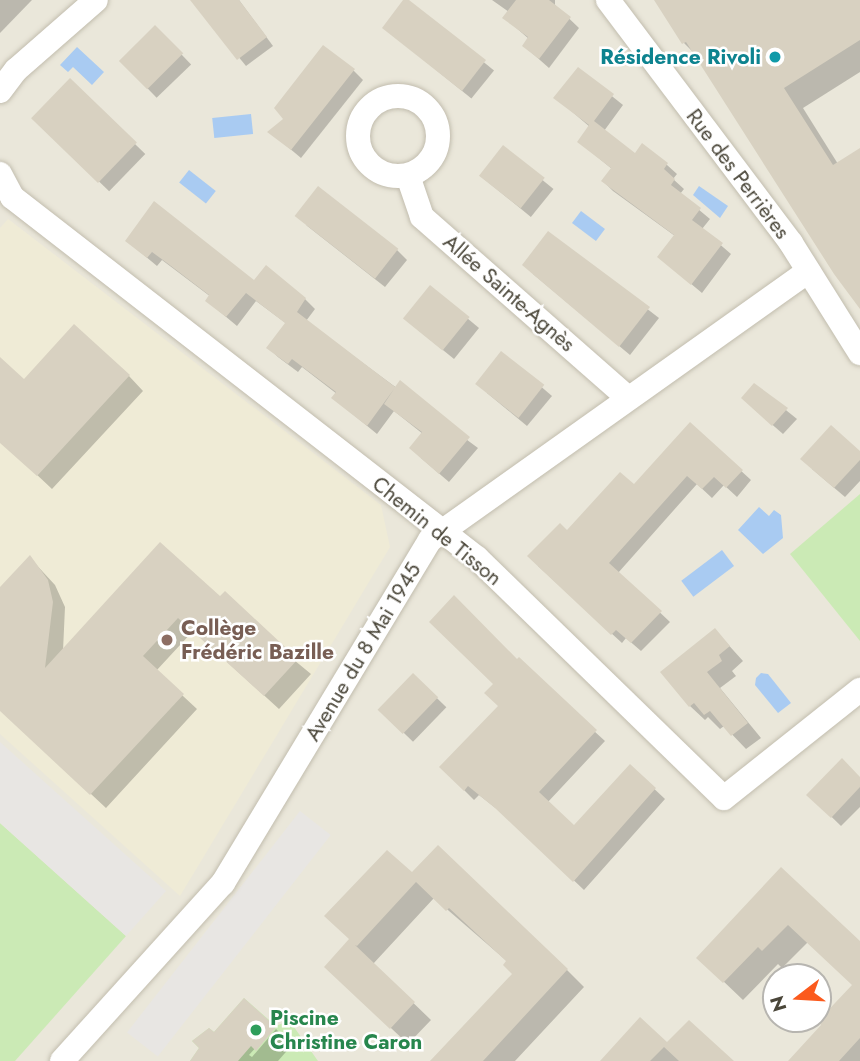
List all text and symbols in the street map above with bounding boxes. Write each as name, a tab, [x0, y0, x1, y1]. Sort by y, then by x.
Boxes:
place label: Résidence Rivoli	[600, 44, 761, 70]
marker: Résidence Rivoli	[767, 49, 783, 65]
street label: Rue des Perrières	[681, 104, 795, 244]
street label: Allée Sainte-Agnès	[438, 229, 580, 357]
street label: Chemin de Tisson	[367, 471, 507, 591]
street label: Avenue du 8 Mai 1945	[300, 558, 426, 746]
place label: Collège Frédéric Bazille	[181, 615, 334, 665]
marker: Collège Frédéric Bazille	[159, 632, 175, 648]
north arrow	[762, 963, 832, 1033]
text: N	[763, 993, 793, 1015]
place label: Piscine Christine Caron	[270, 1005, 422, 1055]
marker: Piscine Christine Caron	[248, 1022, 264, 1038]

